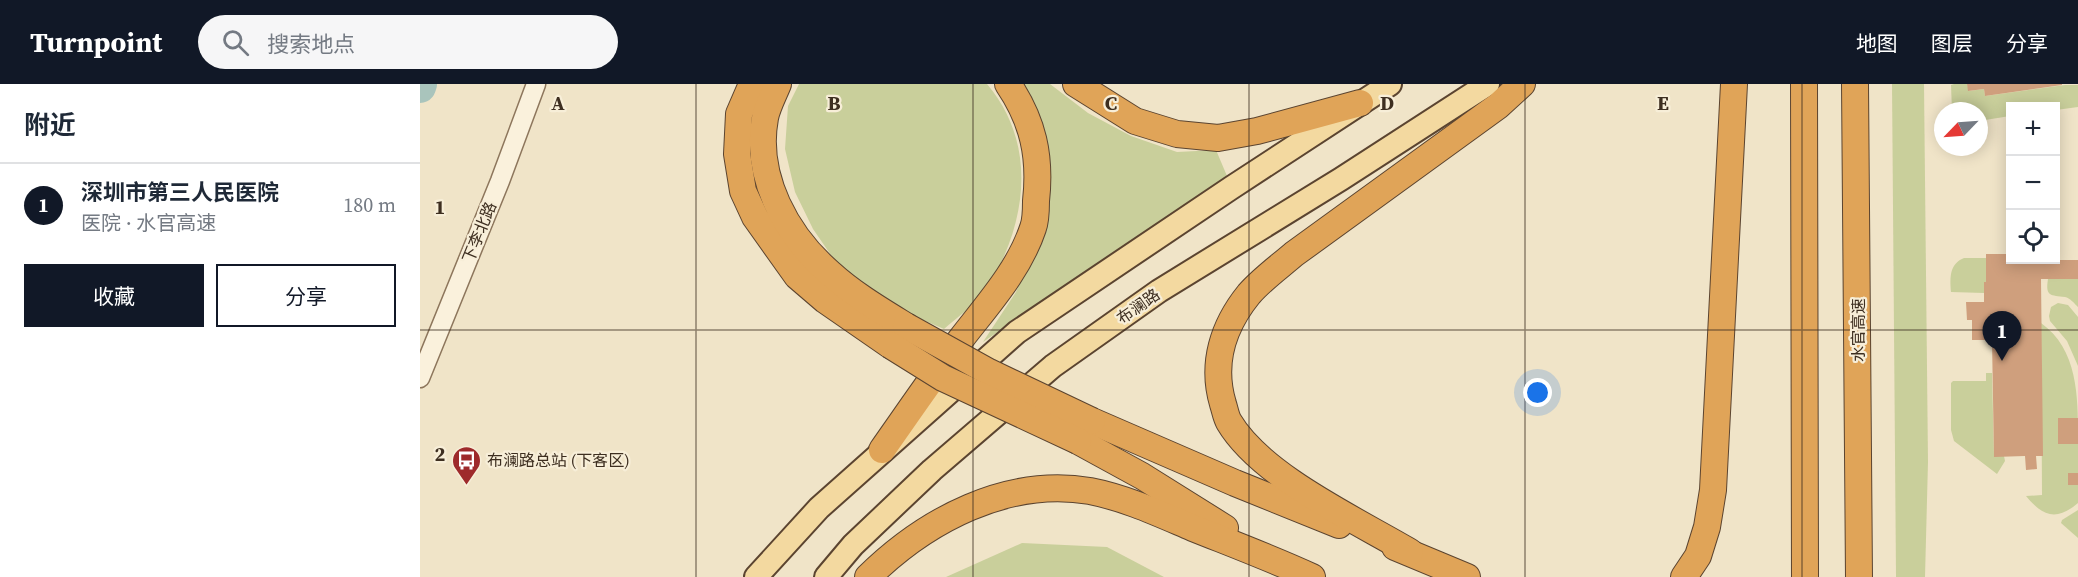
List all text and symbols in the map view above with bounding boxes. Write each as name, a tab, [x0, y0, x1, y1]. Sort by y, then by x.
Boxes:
search box	[198, 15, 618, 69]
text: Turnpoint	[30, 23, 162, 61]
icon: search	[219, 26, 252, 59]
text: 搜索地点	[267, 29, 355, 59]
text: 地图	[1856, 29, 1898, 58]
text: 图层	[1931, 29, 1973, 58]
text: 分享	[2006, 29, 2048, 58]
text: A	[551, 89, 565, 117]
text: B	[827, 89, 841, 117]
text: C	[1105, 89, 1117, 117]
text: D	[1380, 89, 1394, 117]
text: E	[1657, 89, 1669, 117]
north arrow	[1934, 102, 1988, 156]
map controls	[2006, 102, 2060, 264]
button: +	[2006, 102, 2060, 156]
text: 附近	[24, 107, 76, 143]
button: −	[2006, 156, 2060, 210]
text: 深圳市第三人民医院	[81, 177, 279, 207]
text: 1	[38, 191, 49, 219]
text: 180 m	[343, 191, 396, 219]
text: 1	[435, 193, 445, 221]
street label: 下李北路	[457, 198, 501, 266]
text: 医院 · 水官高速	[81, 209, 216, 237]
button: locate	[2006, 210, 2060, 264]
button: 收藏	[24, 264, 204, 327]
button: 分享	[216, 264, 396, 327]
street label: 布澜路	[1112, 283, 1164, 329]
street label: 水官高速	[1847, 298, 1869, 362]
pin: 1	[1982, 312, 2022, 361]
your location	[1523, 378, 1552, 407]
text: 2	[435, 440, 446, 468]
bus stop icon: 布澜路总站 (下客区)	[450, 444, 482, 486]
place label: 布澜路总站 (下客区)	[487, 449, 630, 471]

